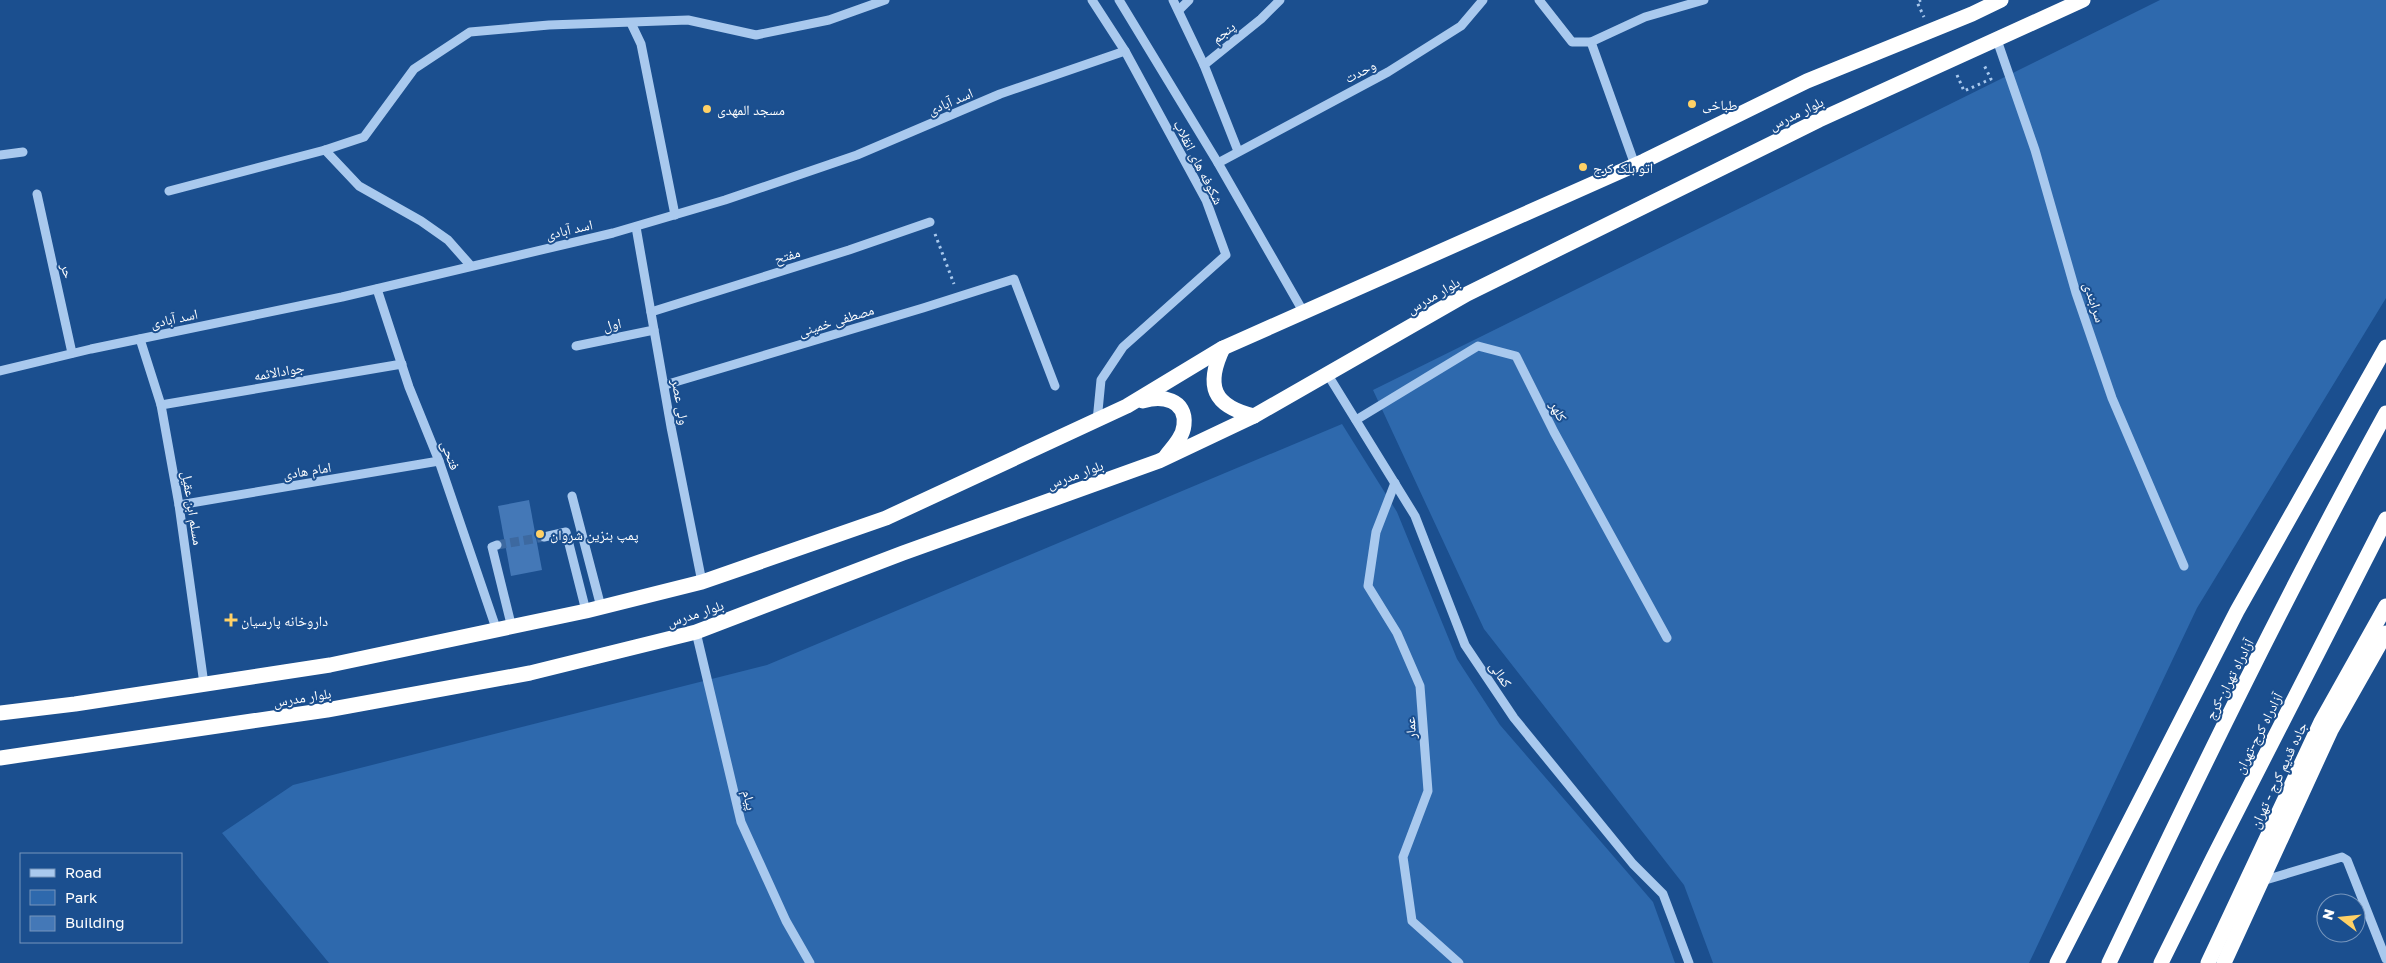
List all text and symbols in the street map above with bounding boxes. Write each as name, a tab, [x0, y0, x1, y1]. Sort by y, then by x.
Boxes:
street label: پنجم	[1208, 17, 1240, 48]
street label: وحدت	[1341, 56, 1379, 87]
street label: اسد آبادی	[925, 84, 976, 119]
street label: بلوار مدرس	[1766, 92, 1827, 134]
place label: طباخی	[1702, 96, 1737, 114]
marker: طباخی	[1686, 98, 1698, 110]
place label: مسجد المهدی	[717, 101, 785, 119]
marker: مسجد المهدی	[701, 103, 713, 115]
street label: شکوفه های انقلاب	[1170, 117, 1228, 208]
place label: اتو بلک کرج	[1593, 159, 1653, 178]
marker: اتو بلک کرج	[1577, 161, 1589, 173]
street label: اسد آبادی	[544, 215, 594, 244]
street label: مفتح	[772, 243, 803, 269]
street label: حر	[57, 261, 78, 280]
street label: بلوار مدرس	[1403, 273, 1463, 318]
street label: سرابندی	[2080, 280, 2109, 325]
street label: مصطفی خمینی	[796, 300, 876, 340]
street label: اسد آبادی	[149, 305, 199, 332]
street label: اول	[601, 314, 623, 335]
street label: جوادالائمه	[252, 358, 306, 385]
street label: ولی عصر	[667, 377, 693, 426]
street label: کلهر	[1546, 397, 1571, 424]
street label: فتحی	[437, 438, 464, 472]
street label: بلوار مدرس	[1045, 456, 1106, 493]
street label: امام هادی	[282, 458, 333, 484]
street label: مسلم ابن عقیل	[177, 470, 207, 547]
place label: پمپ بنزین شروان	[550, 526, 639, 544]
marker: پمپ بنزین شروان	[534, 528, 546, 540]
street label: بلوار مدرس	[664, 596, 726, 631]
place label: داروخانه پارسیان	[241, 612, 328, 630]
marker: داروخانه پارسیان	[225, 614, 237, 626]
street label: آزادراه تهران-کرج	[2201, 635, 2259, 723]
street label: کمالی	[1485, 658, 1516, 691]
street label: بلوار مدرس	[272, 684, 333, 711]
street label: آزادراه کرج-تهران	[2230, 689, 2288, 777]
street label: عمار	[1401, 716, 1420, 740]
street label: جاده قدیم کرج - تهران	[2246, 719, 2312, 832]
street label: پیام	[737, 788, 761, 812]
legend	[20, 853, 182, 943]
text: Road	[65, 863, 102, 881]
text: Park	[65, 888, 98, 906]
north arrow	[2316, 893, 2366, 943]
text: N	[2318, 907, 2338, 922]
text: Building	[65, 913, 125, 931]

